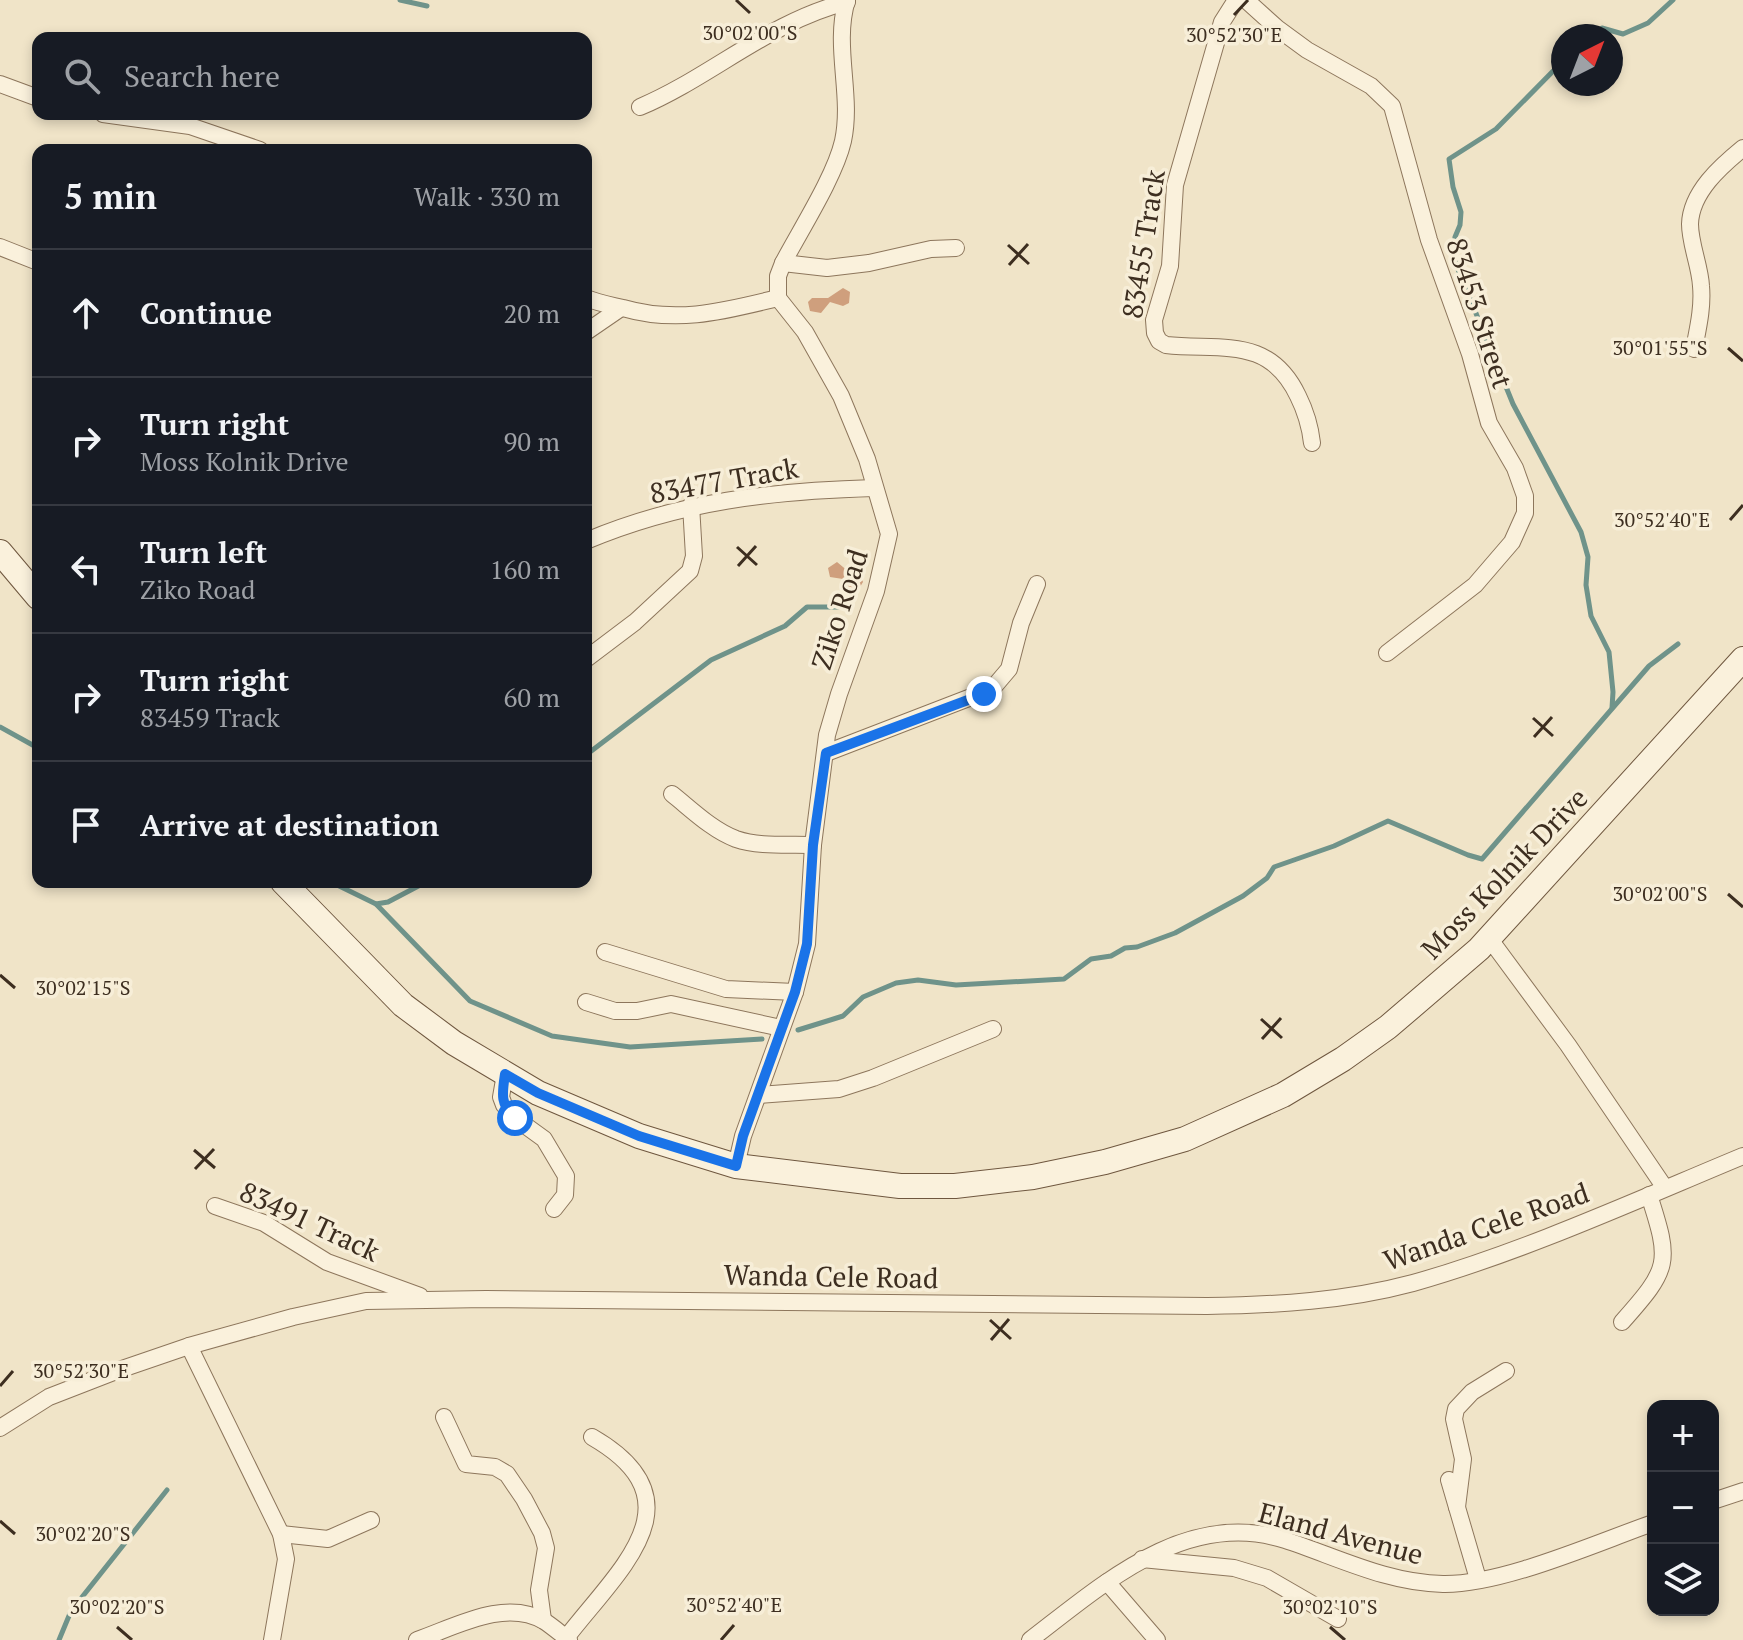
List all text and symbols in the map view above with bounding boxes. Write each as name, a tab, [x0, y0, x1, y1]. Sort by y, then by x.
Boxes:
text: 30°02'00"S	[702, 19, 798, 46]
text: 30°52'30"E	[1186, 21, 1282, 48]
north arrow	[1551, 24, 1623, 96]
search box	[32, 32, 592, 120]
icon: search	[60, 54, 104, 98]
text: Search here	[124, 56, 280, 96]
street label: 83455 Track	[1113, 166, 1173, 321]
text: 5 min	[64, 174, 157, 219]
text: Walk · 330 m	[414, 179, 560, 213]
street label: 83453 Street	[1438, 233, 1522, 394]
icon: ahead	[64, 291, 108, 335]
text: Continue	[140, 293, 272, 333]
text: 20 m	[504, 296, 560, 330]
text: 30°01'55"S	[1612, 334, 1708, 361]
text: Turn right	[140, 404, 289, 444]
icon: right	[64, 419, 108, 463]
text: 90 m	[504, 424, 560, 458]
text: Moss Kolnik Drive	[140, 444, 349, 478]
street label: 83477 Track	[647, 449, 802, 511]
text: 30°52'40"E	[1614, 506, 1710, 533]
text: Turn left	[140, 532, 267, 572]
street label: Ziko Road	[802, 544, 876, 674]
icon: left	[64, 547, 108, 591]
text: 160 m	[490, 552, 560, 586]
text: Ziko Road	[140, 572, 256, 606]
text: Turn right	[140, 660, 289, 700]
icon: right	[64, 675, 108, 719]
route end	[966, 676, 1002, 712]
text: 60 m	[504, 680, 560, 714]
text: 83459 Track	[140, 700, 280, 734]
street label: Moss Kolnik Drive	[1413, 779, 1595, 967]
icon: arrive	[64, 803, 108, 847]
text: Arrive at destination	[140, 805, 439, 845]
text: 30°02'00"S	[1612, 880, 1708, 907]
text: 30°02'15"S	[35, 974, 131, 1001]
route start	[497, 1100, 533, 1136]
street label: 83491 Track	[234, 1172, 386, 1270]
street label: Wanda Cele Road	[1378, 1174, 1594, 1278]
street label: Wanda Cele Road	[723, 1256, 939, 1296]
text: 30°52'30"E	[33, 1357, 129, 1384]
map controls	[1647, 1400, 1719, 1616]
button: +	[1647, 1400, 1719, 1472]
button: −	[1647, 1472, 1719, 1544]
street label: Eland Avenue	[1255, 1493, 1427, 1573]
text: 30°02'20"S	[35, 1520, 131, 1547]
button: layers	[1647, 1544, 1719, 1616]
text: 30°52'40"E	[686, 1591, 782, 1618]
text: 30°02'20"S	[69, 1593, 165, 1620]
text: 30°02'10"S	[1282, 1593, 1378, 1620]

